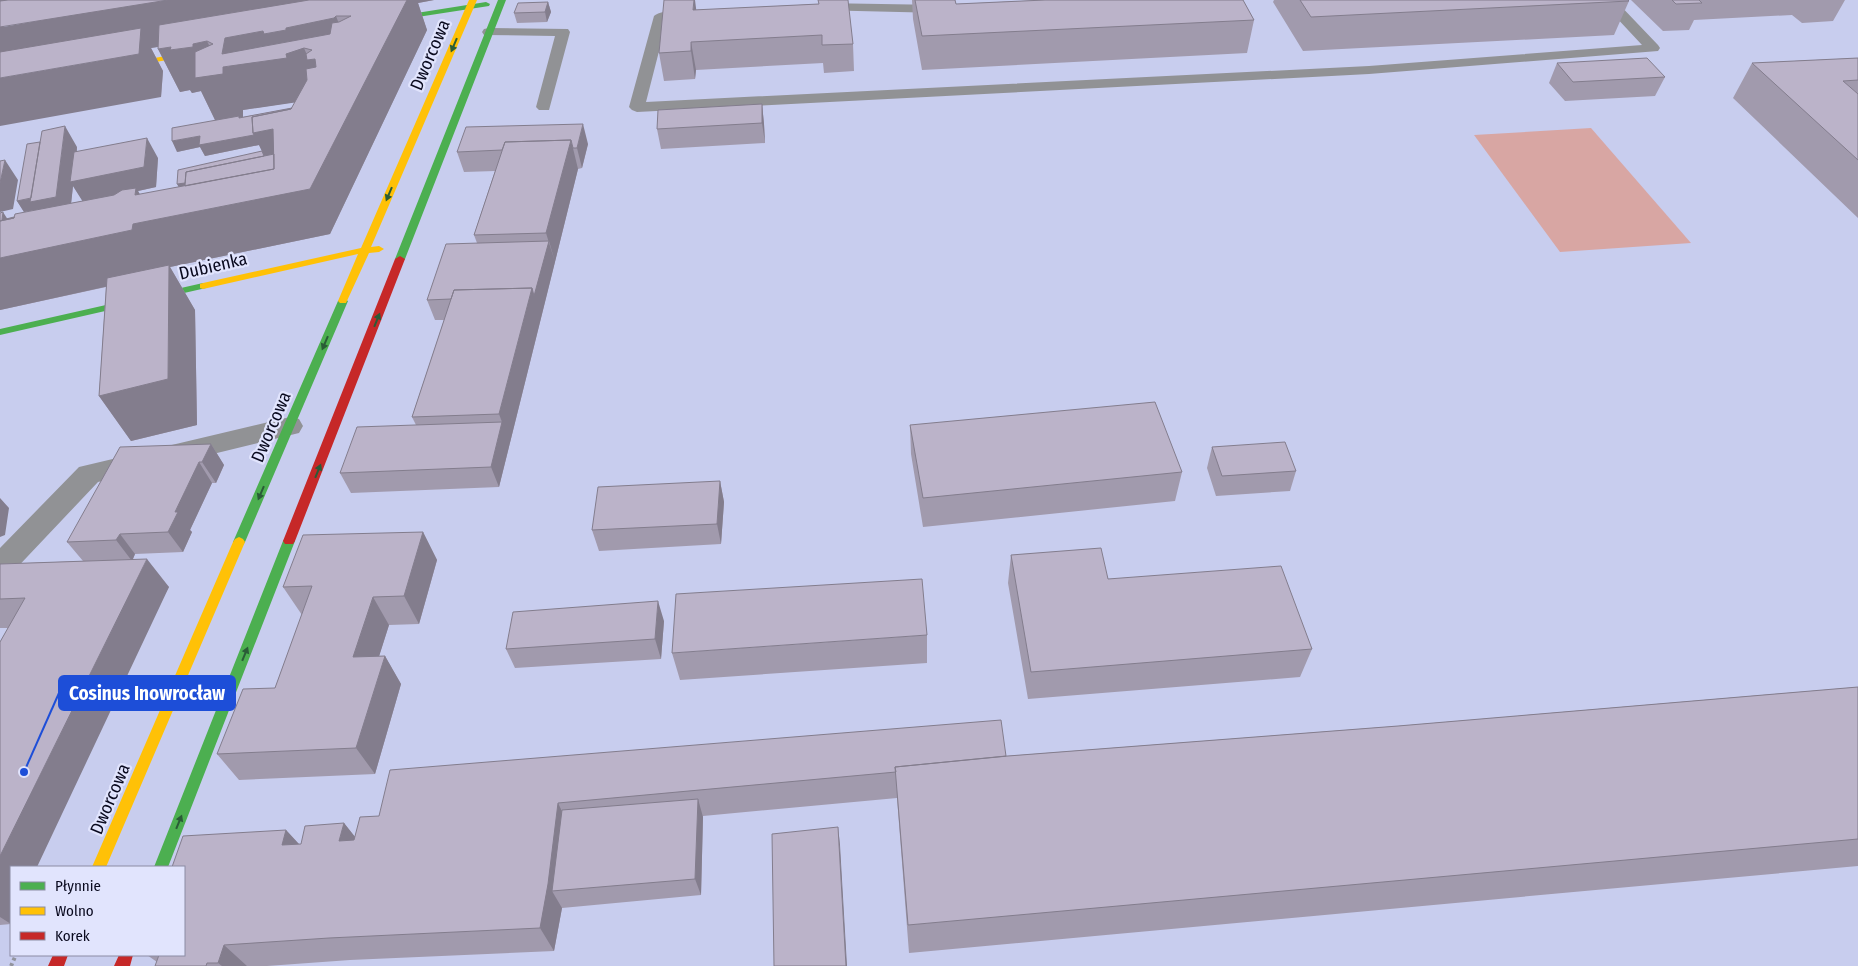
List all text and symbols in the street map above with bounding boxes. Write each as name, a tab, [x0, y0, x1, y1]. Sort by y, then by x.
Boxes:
street label: Dworcowa	[405, 16, 455, 94]
one-way arrow	[449, 38, 457, 52]
one-way arrow	[385, 187, 393, 201]
street label: Dubienka	[177, 247, 249, 285]
one-way arrow	[374, 312, 382, 327]
one-way arrow	[321, 336, 329, 350]
street label: Dworcowa	[246, 388, 296, 466]
one-way arrow	[314, 464, 322, 478]
one-way arrow	[257, 486, 265, 500]
one-way arrow	[241, 646, 249, 661]
callout: Cosinus Inowrocław	[59, 676, 235, 710]
text: Cosinus Inowrocław	[69, 682, 225, 705]
street label: Dworcowa	[85, 760, 135, 838]
one-way arrow	[175, 814, 183, 829]
legend	[10, 866, 185, 956]
text: Płynnie	[55, 877, 101, 895]
text: Wolno	[55, 902, 94, 920]
text: Korek	[55, 927, 90, 945]

